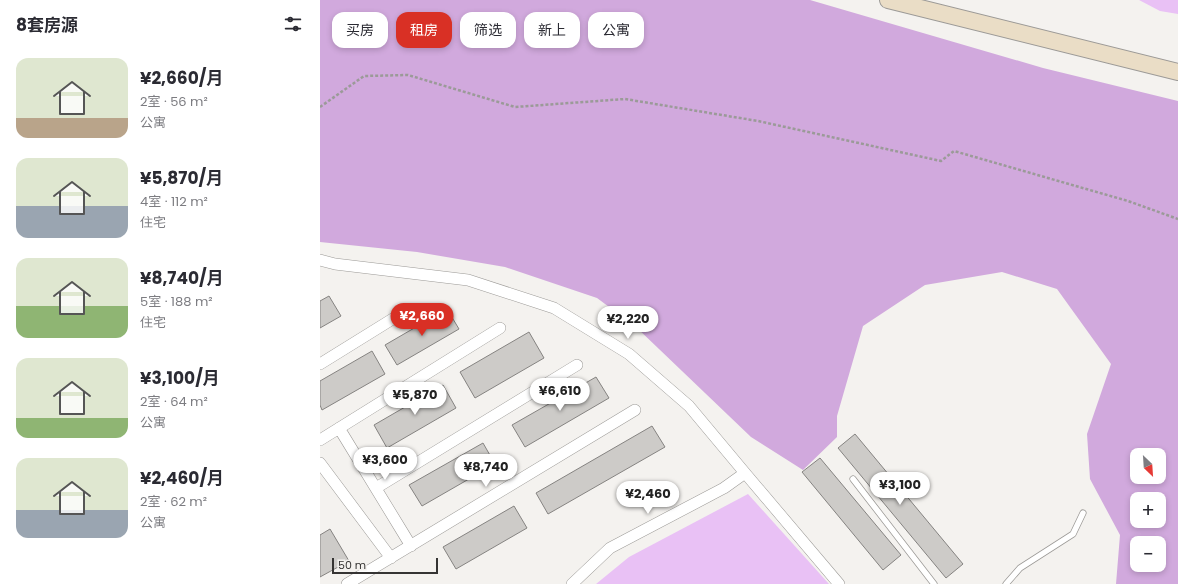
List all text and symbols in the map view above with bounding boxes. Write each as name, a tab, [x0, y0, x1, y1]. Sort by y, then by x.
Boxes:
chip: 买房	[332, 12, 388, 48]
chip: 租房	[396, 12, 452, 48]
chip: 筛选	[460, 12, 516, 48]
chip: 新上	[524, 12, 580, 48]
chip: 公寓	[588, 12, 644, 48]
text: 8套房源	[16, 13, 78, 37]
icon: filters	[282, 13, 304, 35]
text: ¥2,660/月	[140, 66, 223, 90]
icon: home	[48, 74, 96, 122]
text: 2室 · 56 m²	[140, 92, 208, 111]
text: 公寓	[140, 113, 166, 132]
text: ¥5,870/月	[140, 166, 223, 190]
icon: home	[48, 174, 96, 222]
text: 4室 · 112 m²	[140, 192, 208, 211]
text: 住宅	[140, 213, 166, 232]
text: ¥8,740/月	[140, 266, 224, 290]
icon: home	[48, 274, 96, 322]
text: 5室 · 188 m²	[140, 292, 213, 311]
pin: ¥2,660	[389, 303, 455, 337]
text: ¥2,660	[400, 306, 444, 325]
pin: ¥2,220	[595, 306, 661, 340]
text: ¥2,220	[606, 309, 650, 328]
text: 住宅	[140, 313, 166, 332]
text: ¥3,100/月	[140, 366, 220, 390]
icon: home	[48, 374, 96, 422]
pin: ¥6,610	[527, 378, 593, 412]
text: ¥6,610	[539, 381, 581, 400]
pin: ¥5,870	[382, 382, 448, 416]
text: ¥5,870	[393, 385, 437, 404]
text: 2室 · 64 m²	[140, 392, 208, 411]
text: 公寓	[140, 413, 166, 432]
pin: ¥3,600	[352, 447, 418, 481]
north arrow	[1130, 448, 1166, 484]
map controls	[1130, 448, 1166, 572]
text: ¥3,600	[362, 450, 408, 469]
pin: ¥8,740	[453, 454, 519, 488]
text: ¥8,740	[463, 457, 509, 476]
text: ¥2,460/月	[140, 466, 224, 490]
pin: ¥3,100	[867, 472, 933, 506]
icon: home	[48, 474, 96, 522]
text: ¥3,100	[879, 475, 921, 494]
pin: ¥2,460	[615, 481, 681, 515]
text: ¥2,460	[625, 484, 671, 503]
text: 2室 · 62 m²	[140, 492, 207, 511]
button: +	[1130, 492, 1166, 528]
text: 公寓	[140, 513, 166, 532]
button: −	[1130, 536, 1166, 572]
scale bar	[332, 556, 438, 575]
text: 50 m	[338, 557, 366, 573]

